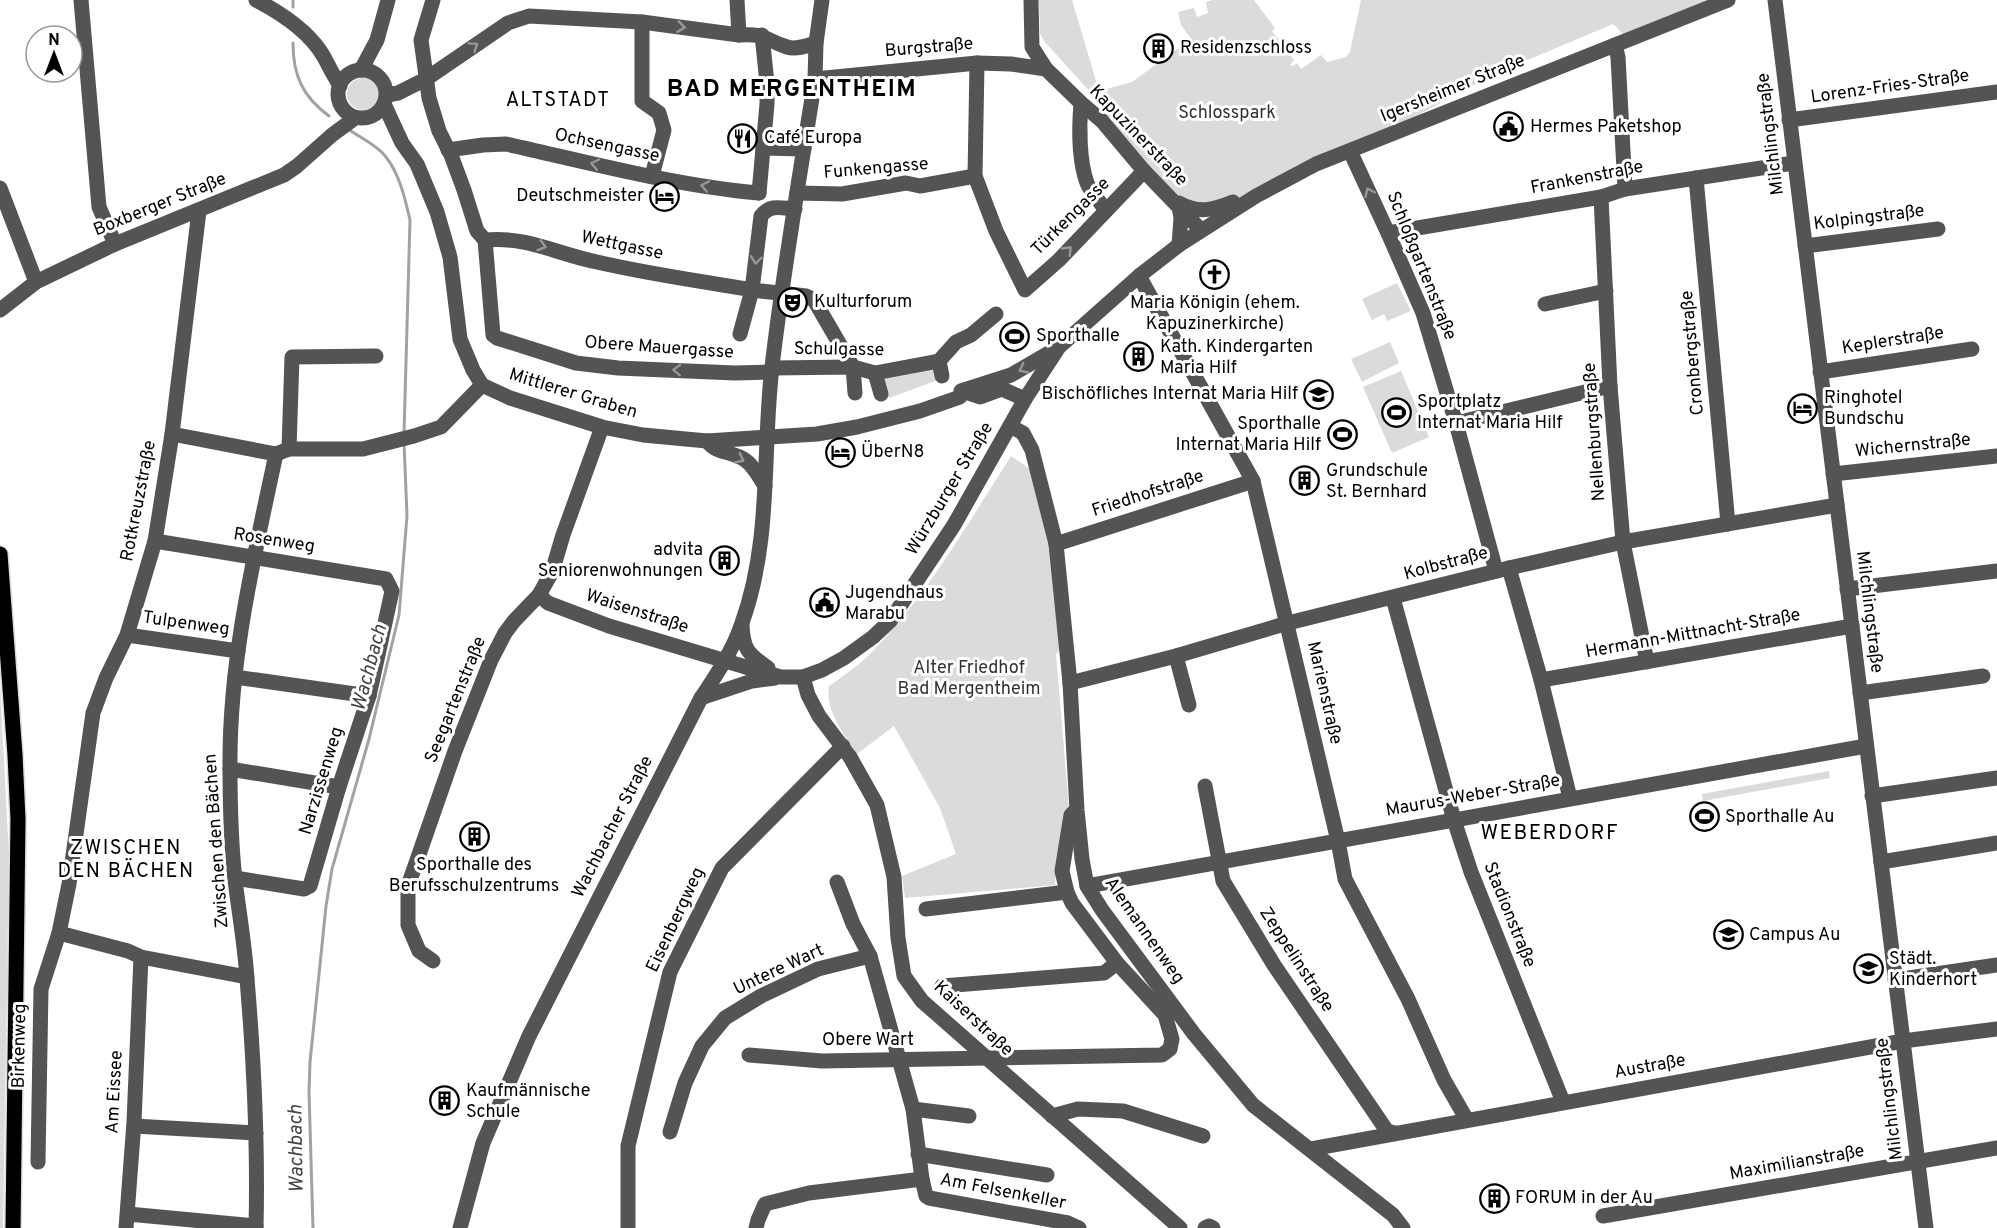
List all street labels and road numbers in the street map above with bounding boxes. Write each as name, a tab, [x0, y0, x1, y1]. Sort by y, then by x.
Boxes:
street label: Burgstraße	[884, 33, 974, 63]
street label: Igersheimer Straße	[1377, 49, 1529, 129]
street label: Lorenz-Fries-Straße	[1809, 64, 1971, 110]
street label: Milchlingstraße	[1752, 72, 1790, 196]
street label: Kapuzinerstraße	[1084, 80, 1192, 192]
street label: Ochsengasse	[552, 124, 662, 168]
street label: Funkengasse	[823, 153, 929, 185]
street label: Frankenstraße	[1529, 156, 1645, 200]
street label: Boxberger Straße	[90, 168, 230, 242]
street label: Türkengasse	[1027, 173, 1115, 261]
street label: Schloßgartenstraße	[1381, 188, 1461, 344]
street label: Kolpingstraße	[1812, 200, 1926, 236]
street label: Wettgasse	[579, 226, 665, 266]
street label: Cronbergstraße	[1676, 290, 1710, 416]
street label: Keplerstraße	[1840, 322, 1946, 360]
street label: Obere Mauergasse	[583, 331, 735, 365]
street label: Schulgasse	[794, 338, 884, 362]
street label: Nellenburgstraße	[1579, 362, 1611, 502]
street label: Mittlerer Graben	[506, 364, 640, 424]
street label: Würzburger Straße	[901, 418, 999, 560]
street label: Wichernstraße	[1854, 428, 1972, 464]
street label: Rotkreuzstraße	[116, 438, 162, 564]
street label: Friedhofstraße	[1089, 465, 1207, 523]
street label: Rosenweg	[232, 523, 316, 559]
street label: Kolbstraße	[1401, 542, 1491, 586]
street label: Milchlingstraße	[1850, 550, 1888, 674]
street label: Waisenstraße	[583, 585, 691, 639]
street label: Hermann-Mittnacht-Straße	[1584, 604, 1802, 664]
street label: Tulpenweg	[141, 607, 231, 641]
street label: Seegartenstraße	[420, 633, 492, 767]
street label: Marienstraße	[1301, 639, 1347, 747]
street label: Narzissenweg	[295, 724, 349, 838]
street label: Wachbacher Straße	[567, 752, 659, 902]
street label: Zwischen den Bächen	[199, 753, 235, 929]
street label: Maurus-Weber-Straße	[1384, 769, 1562, 823]
street label: Stadionstraße	[1477, 859, 1541, 971]
street label: Eisenbergweg	[642, 864, 710, 976]
street label: Alemannenweg	[1099, 873, 1189, 989]
street label: Zeppelinstraße	[1253, 903, 1339, 1017]
street label: Untere Wart	[730, 939, 828, 1001]
street label: Kaiserstraße	[928, 976, 1018, 1062]
street label: Birkenweg	[8, 1003, 32, 1089]
street label: Obere Wart	[822, 1029, 914, 1052]
street label: Milchlingstraße	[1871, 1037, 1909, 1161]
street label: Austraße	[1612, 1049, 1688, 1085]
street label: Am Eissee	[101, 1050, 129, 1134]
street label: Maximilianstraße	[1728, 1140, 1866, 1186]
street label: Am Felsenkeller	[938, 1168, 1068, 1216]

